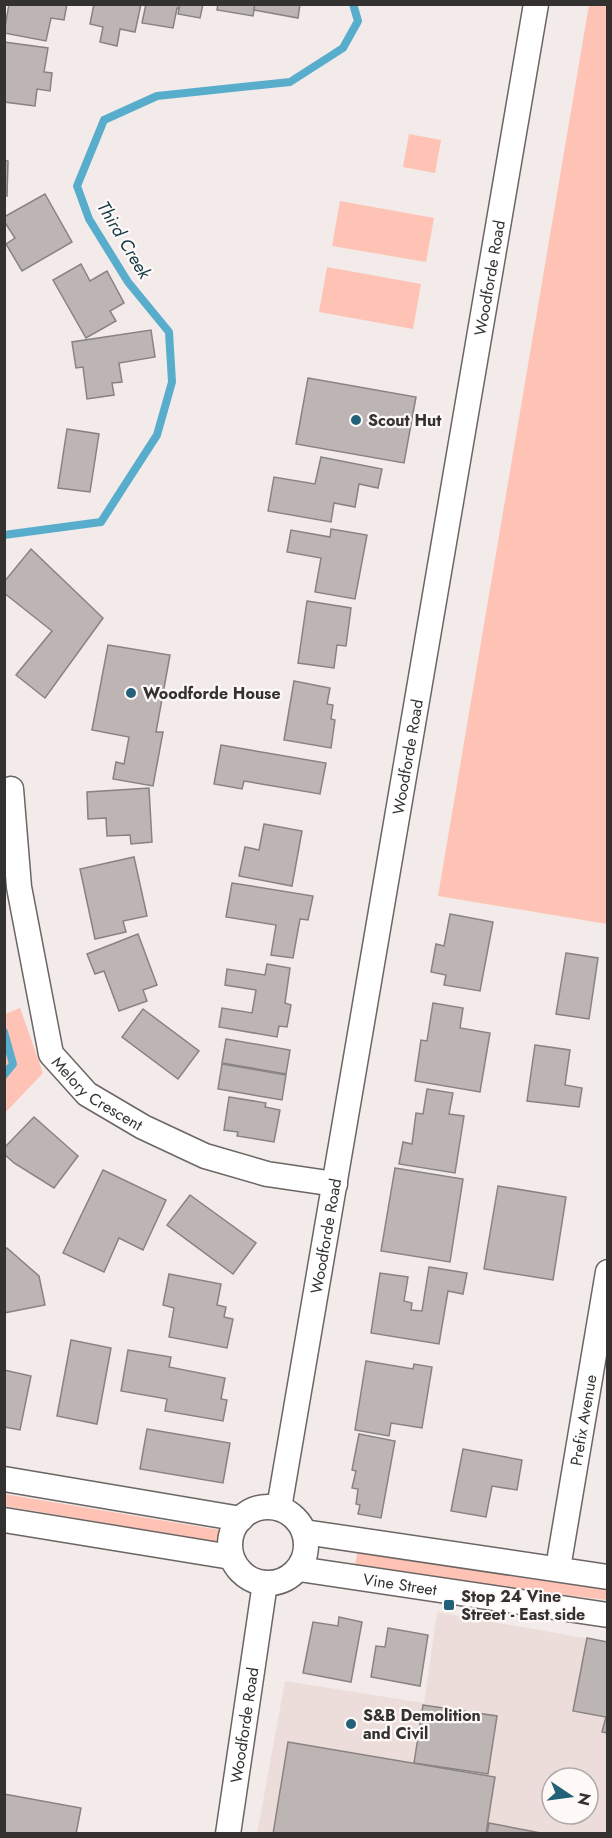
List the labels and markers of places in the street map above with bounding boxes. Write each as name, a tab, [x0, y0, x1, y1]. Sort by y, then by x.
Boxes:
place label: Scout Hut	[368, 409, 442, 432]
marker: Scout Hut	[349, 413, 363, 427]
place label: Woodforde House	[143, 682, 281, 705]
marker: Woodforde House	[124, 686, 138, 700]
place label: Stop 24 Vine Street - East side	[461, 1585, 585, 1626]
marker: Stop 24 Vine Street - East side	[442, 1598, 456, 1612]
place label: S&B Demolition and Civil	[363, 1704, 481, 1745]
marker: S&B Demolition and Civil	[344, 1717, 358, 1731]

